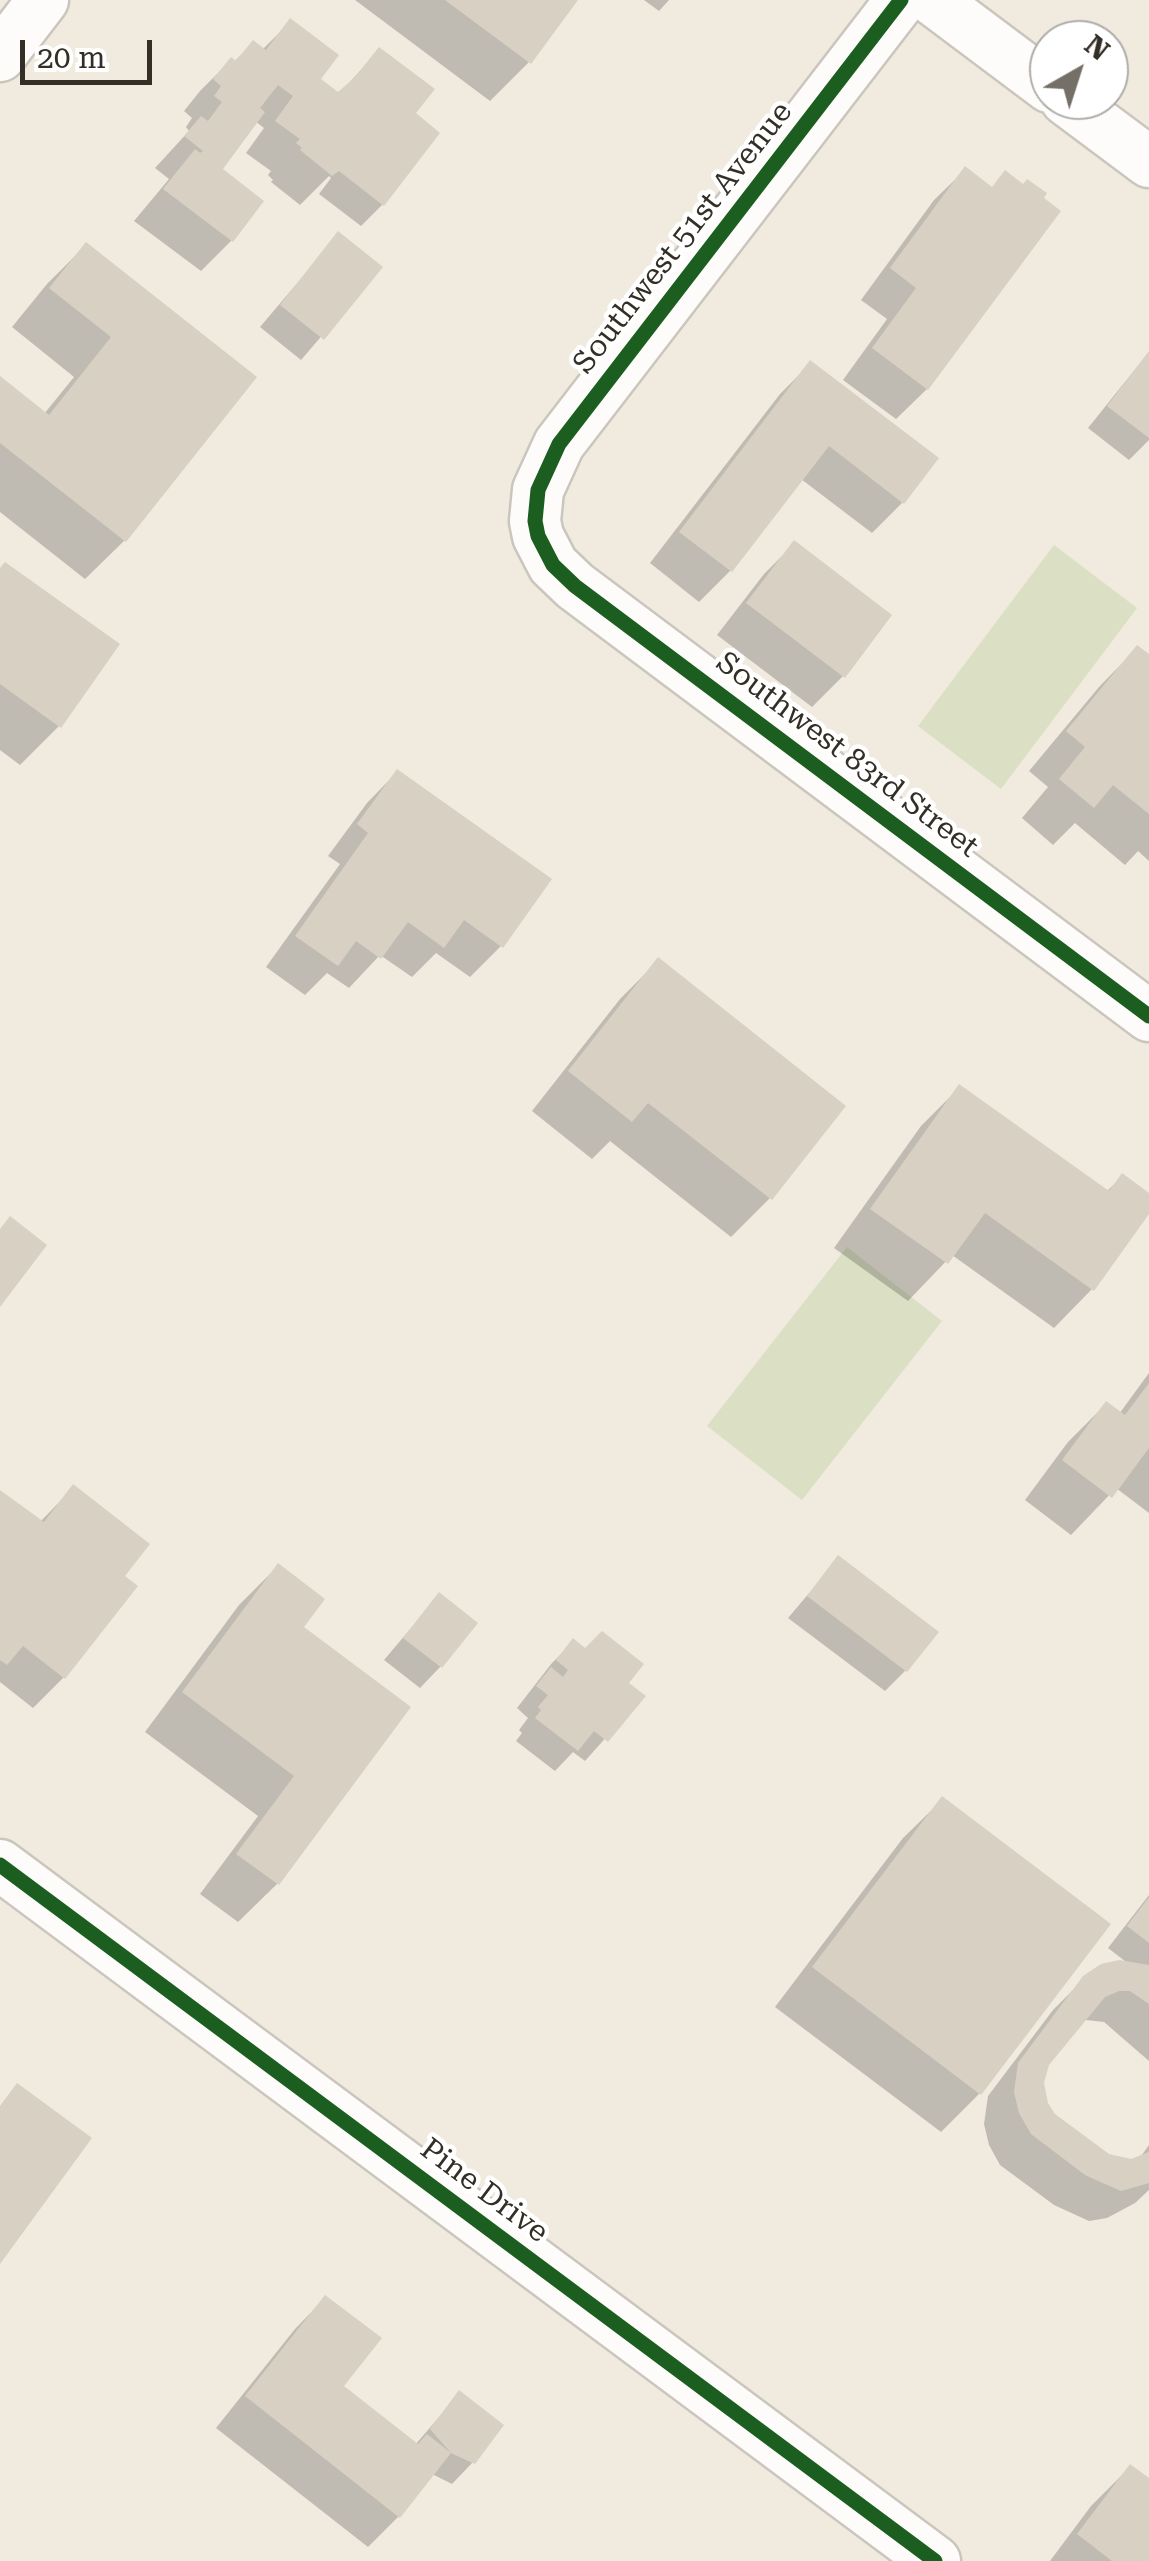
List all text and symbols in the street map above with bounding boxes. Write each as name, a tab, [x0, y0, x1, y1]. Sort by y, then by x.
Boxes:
scale bar	[25, 20, 158, 82]
north arrow	[1029, 20, 1129, 120]
text: N	[1078, 28, 1116, 67]
text: 20 m	[37, 40, 106, 75]
street label: Southwest 51st Avenue	[566, 95, 800, 381]
street label: Southwest 83rd Street	[709, 645, 985, 865]
street label: Pine Drive	[413, 2131, 555, 2251]

